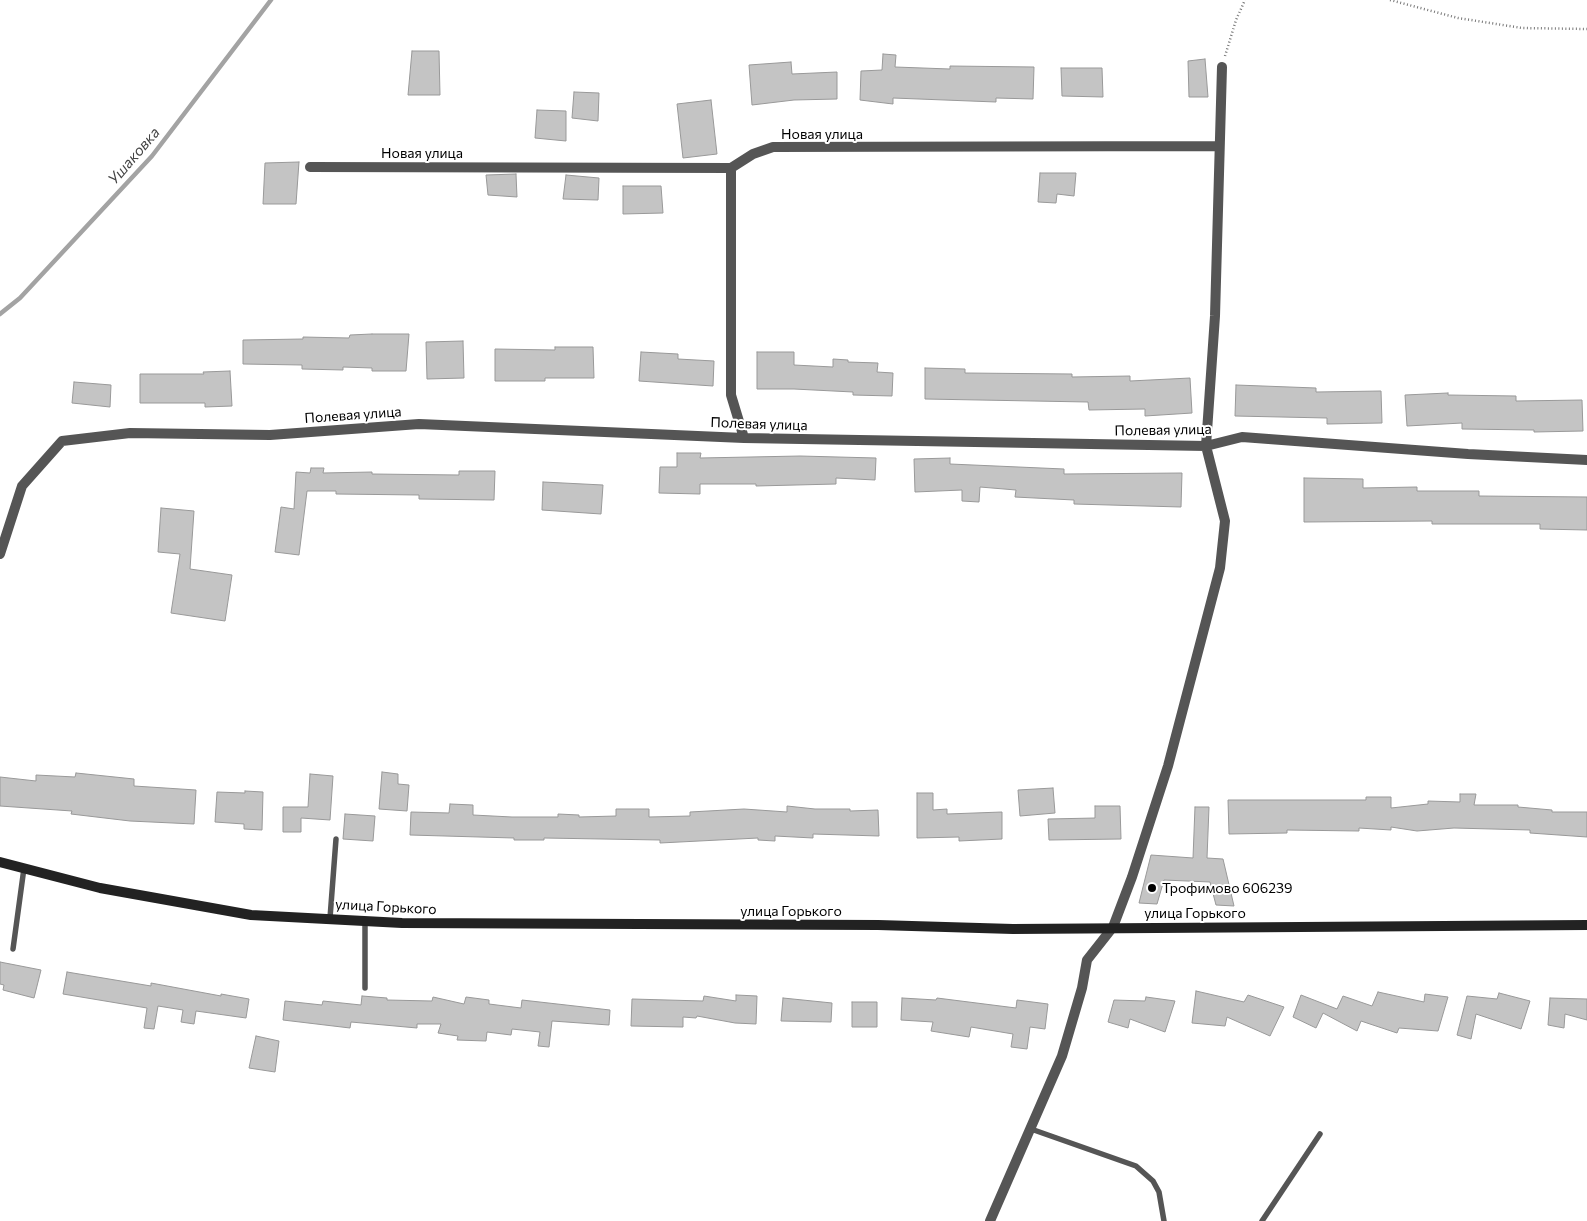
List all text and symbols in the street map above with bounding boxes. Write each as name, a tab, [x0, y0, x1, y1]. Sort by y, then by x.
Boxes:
water label: Ушаковка	[104, 124, 164, 188]
street label: Новая улица	[781, 126, 863, 142]
street label: Новая улица	[381, 145, 463, 161]
street label: Полевая улица	[304, 403, 402, 427]
street label: Полевая улица	[710, 414, 808, 434]
street label: Полевая улица	[1114, 421, 1212, 439]
place label: Трофимово 606239	[1162, 880, 1293, 896]
marker: Трофимово 606239	[1146, 882, 1158, 894]
street label: улица Горького	[335, 896, 437, 918]
street label: улица Горького	[740, 903, 842, 919]
street label: улица Горького	[1144, 905, 1246, 921]

